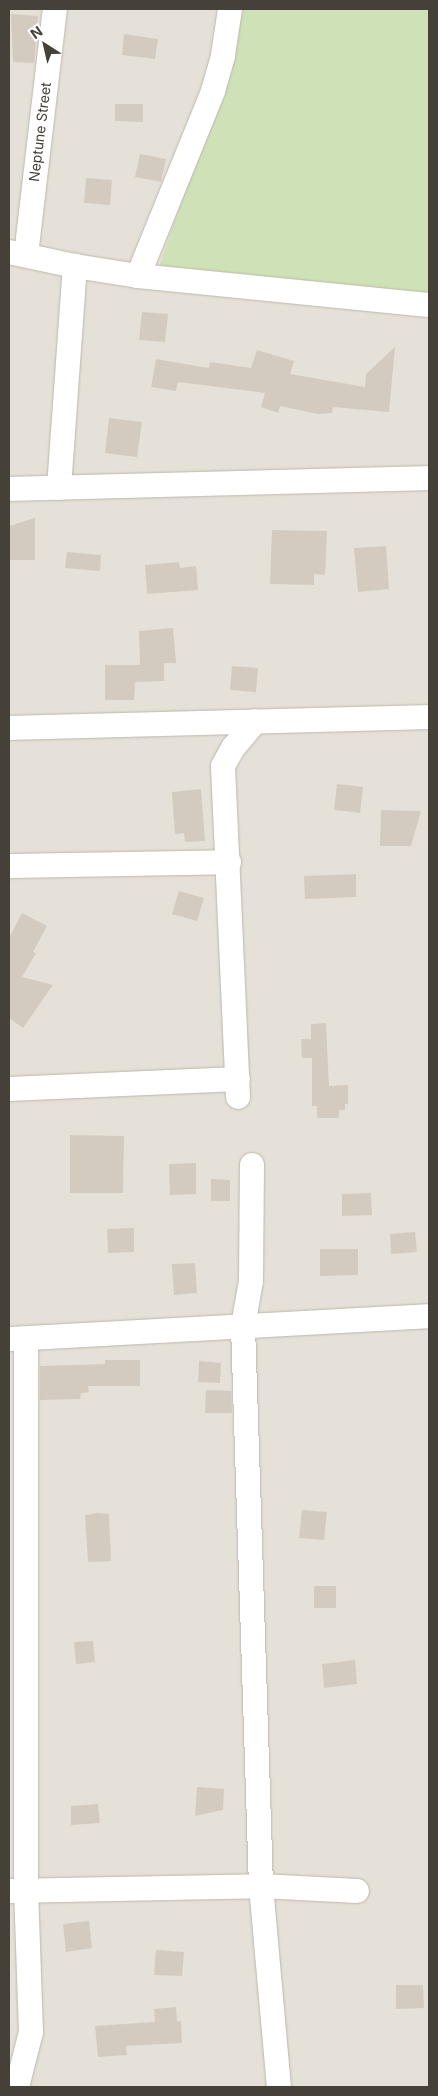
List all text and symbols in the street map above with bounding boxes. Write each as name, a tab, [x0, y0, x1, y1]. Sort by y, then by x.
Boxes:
north arrow	[20, 20, 70, 70]
text: N	[27, 22, 45, 42]
street label: Neptune Street	[26, 81, 54, 183]

